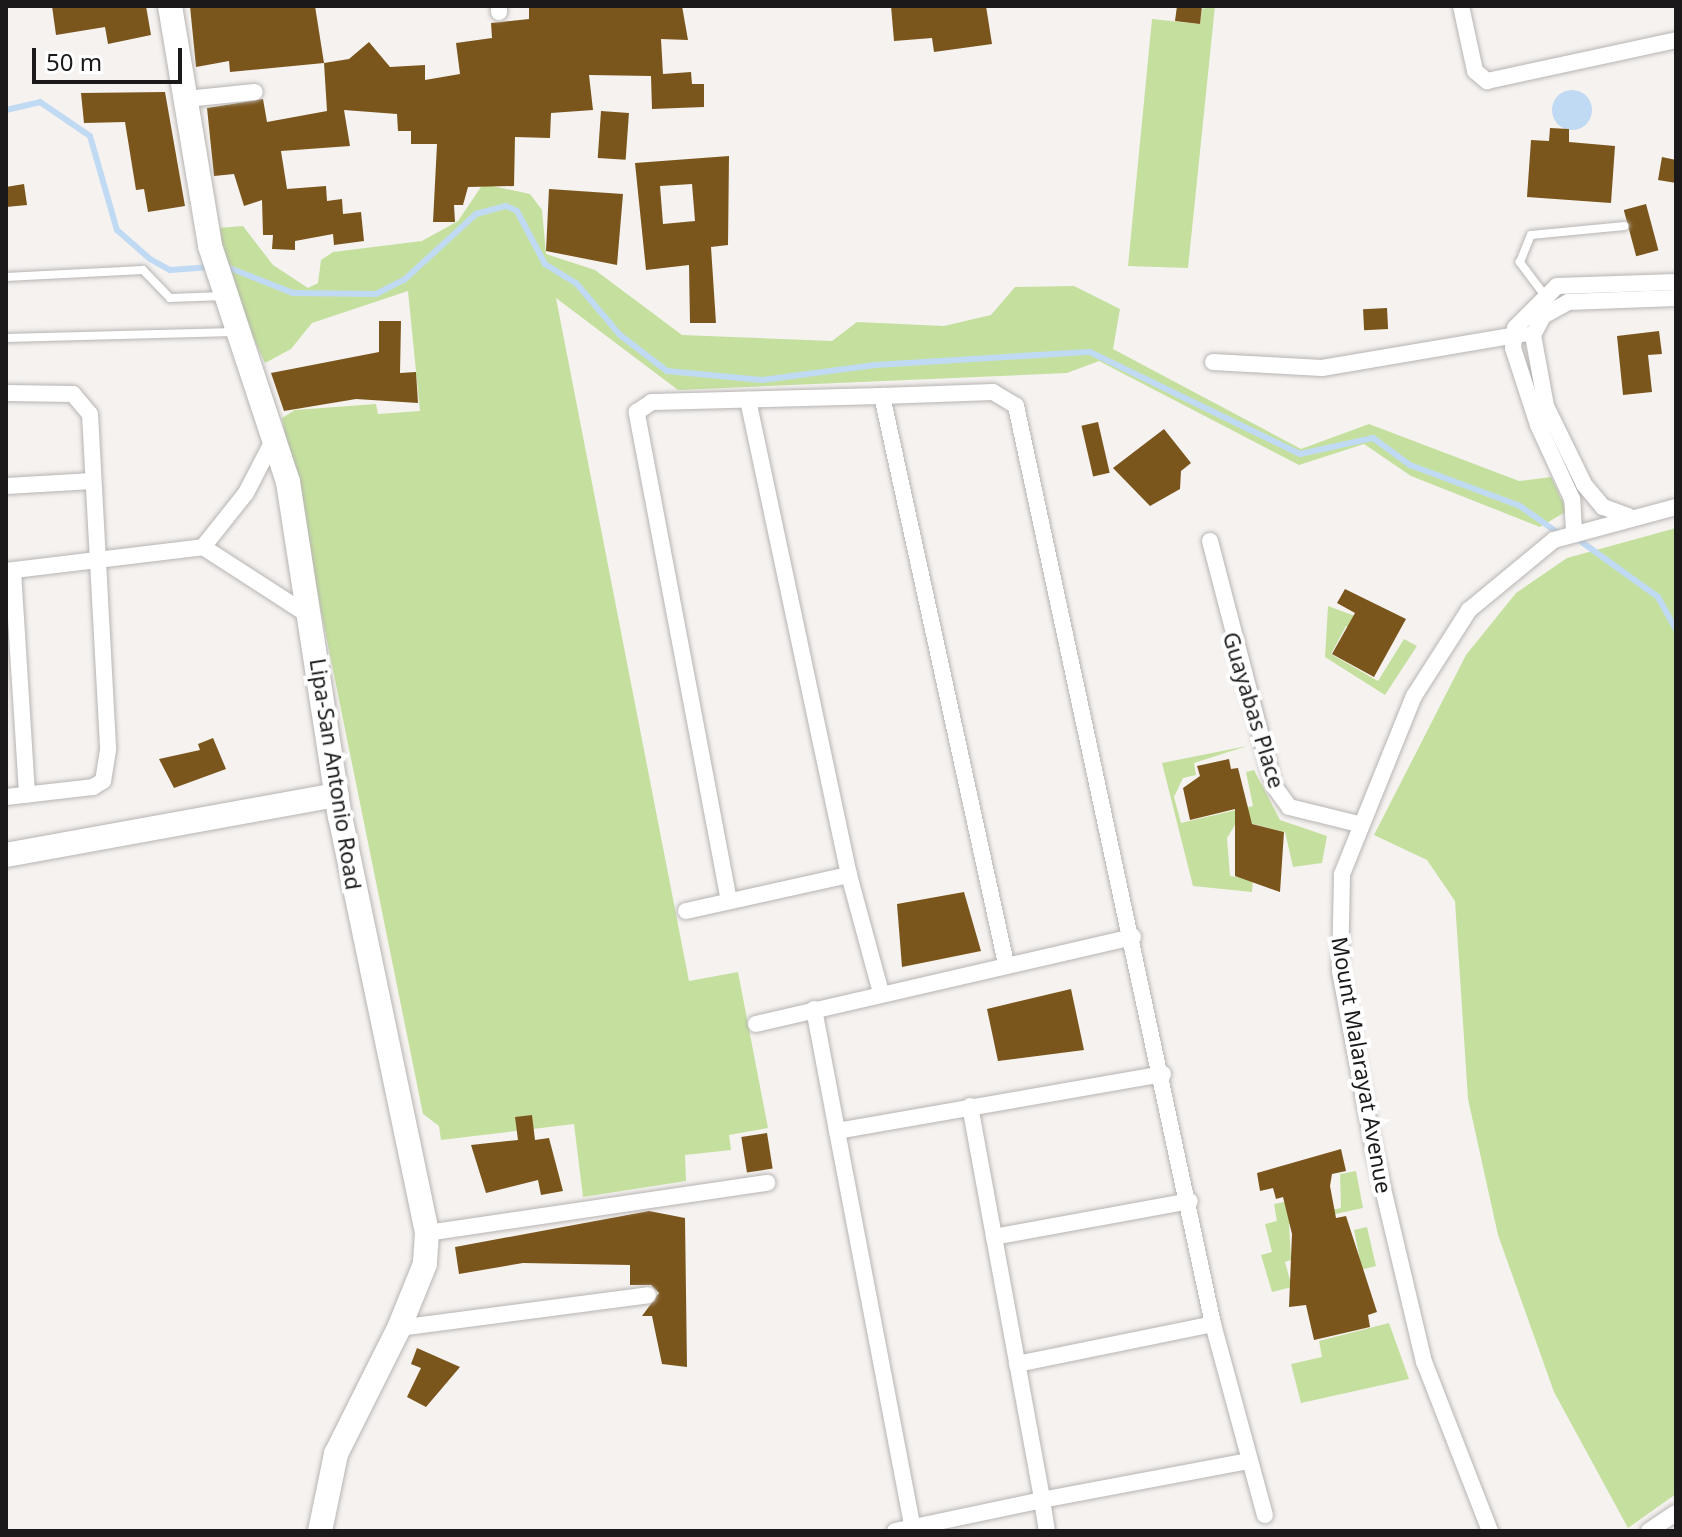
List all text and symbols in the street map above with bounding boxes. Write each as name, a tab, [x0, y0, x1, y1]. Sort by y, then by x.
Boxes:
scale bar	[36, 32, 186, 82]
text: 50 m	[46, 45, 102, 78]
street label: Guayabas Place	[1218, 629, 1290, 791]
street label: Lipa-San Antonio Road	[305, 656, 367, 892]
street label: Mount Malarayat Avenue	[1326, 935, 1398, 1195]

